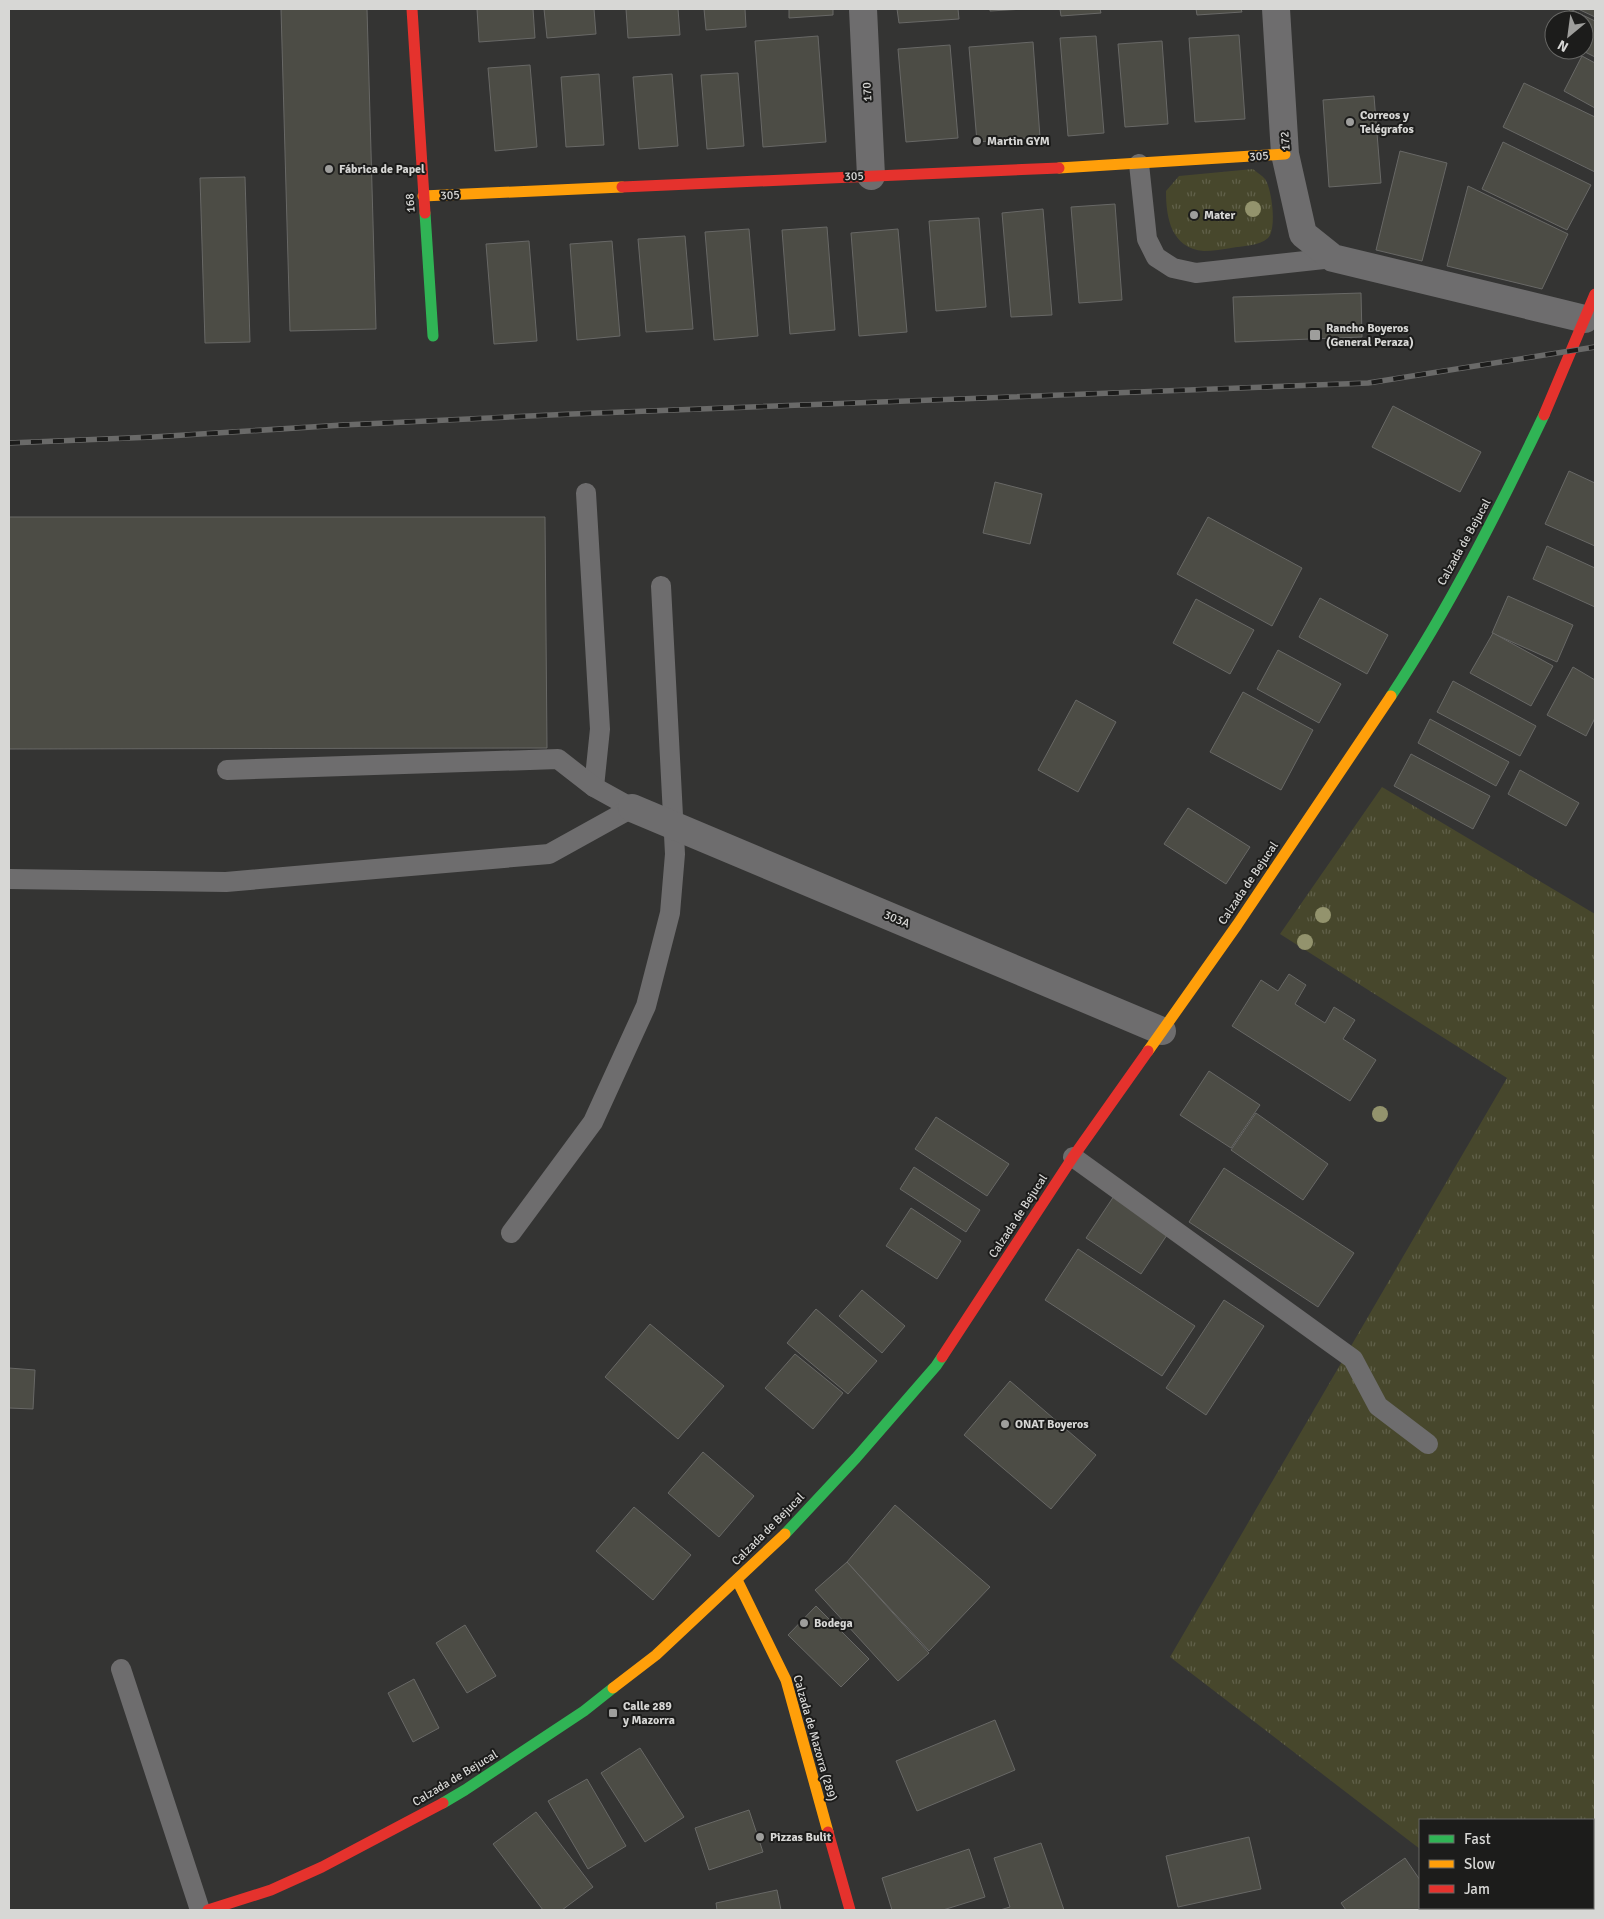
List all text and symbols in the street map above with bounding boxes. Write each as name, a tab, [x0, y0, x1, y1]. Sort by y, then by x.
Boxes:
north arrow	[1544, 10, 1594, 60]
text: N	[1555, 36, 1571, 56]
street label: 170	[860, 82, 875, 102]
place label: Correos y Telégrafos	[1360, 108, 1414, 137]
marker: Correos y Telégrafos	[1344, 116, 1356, 128]
street label: 172	[1277, 131, 1294, 151]
place label: Martin GYM	[987, 134, 1050, 149]
marker: Martin GYM	[971, 135, 983, 147]
street label: 305	[1249, 148, 1269, 165]
place label: Fábrica de Papel	[339, 162, 425, 177]
marker: Fábrica de Papel	[323, 163, 335, 175]
street label: 305	[844, 169, 864, 184]
street label: 305	[440, 188, 460, 203]
street label: 168	[402, 193, 419, 213]
place label: Mater	[1204, 208, 1235, 223]
marker: Mater	[1188, 209, 1200, 221]
place label: Rancho Boyeros (General Peraza)	[1326, 321, 1414, 350]
marker: Rancho Boyeros (General Peraza)	[1308, 328, 1322, 342]
street label: Calzada de Bejucal	[1434, 496, 1495, 588]
street label: Calzada de Bejucal	[1215, 839, 1282, 928]
street label: 303A	[882, 907, 913, 932]
street label: Calzada de Bejucal	[986, 1171, 1051, 1261]
place label: ONAT Boyeros	[1015, 1417, 1089, 1432]
marker: ONAT Boyeros	[999, 1418, 1011, 1430]
street label: Calzada de Bejucal	[729, 1489, 808, 1569]
place label: Bodega	[814, 1616, 853, 1631]
marker: Bodega	[798, 1617, 810, 1629]
street label: Calzada de Mazorra (289)	[789, 1673, 840, 1803]
place label: Calle 289 y Mazorra	[622, 1699, 675, 1728]
marker: Calle 289 y Mazorra	[607, 1707, 619, 1719]
street label: Calzada de Bejucal	[410, 1747, 501, 1810]
legend	[1419, 1819, 1594, 1909]
place label: Pizzas Bulit	[770, 1830, 832, 1845]
text: Fast	[1464, 1830, 1491, 1848]
marker: Pizzas Bulit	[754, 1831, 766, 1843]
text: Slow	[1464, 1855, 1495, 1873]
text: Jam	[1464, 1880, 1490, 1898]

